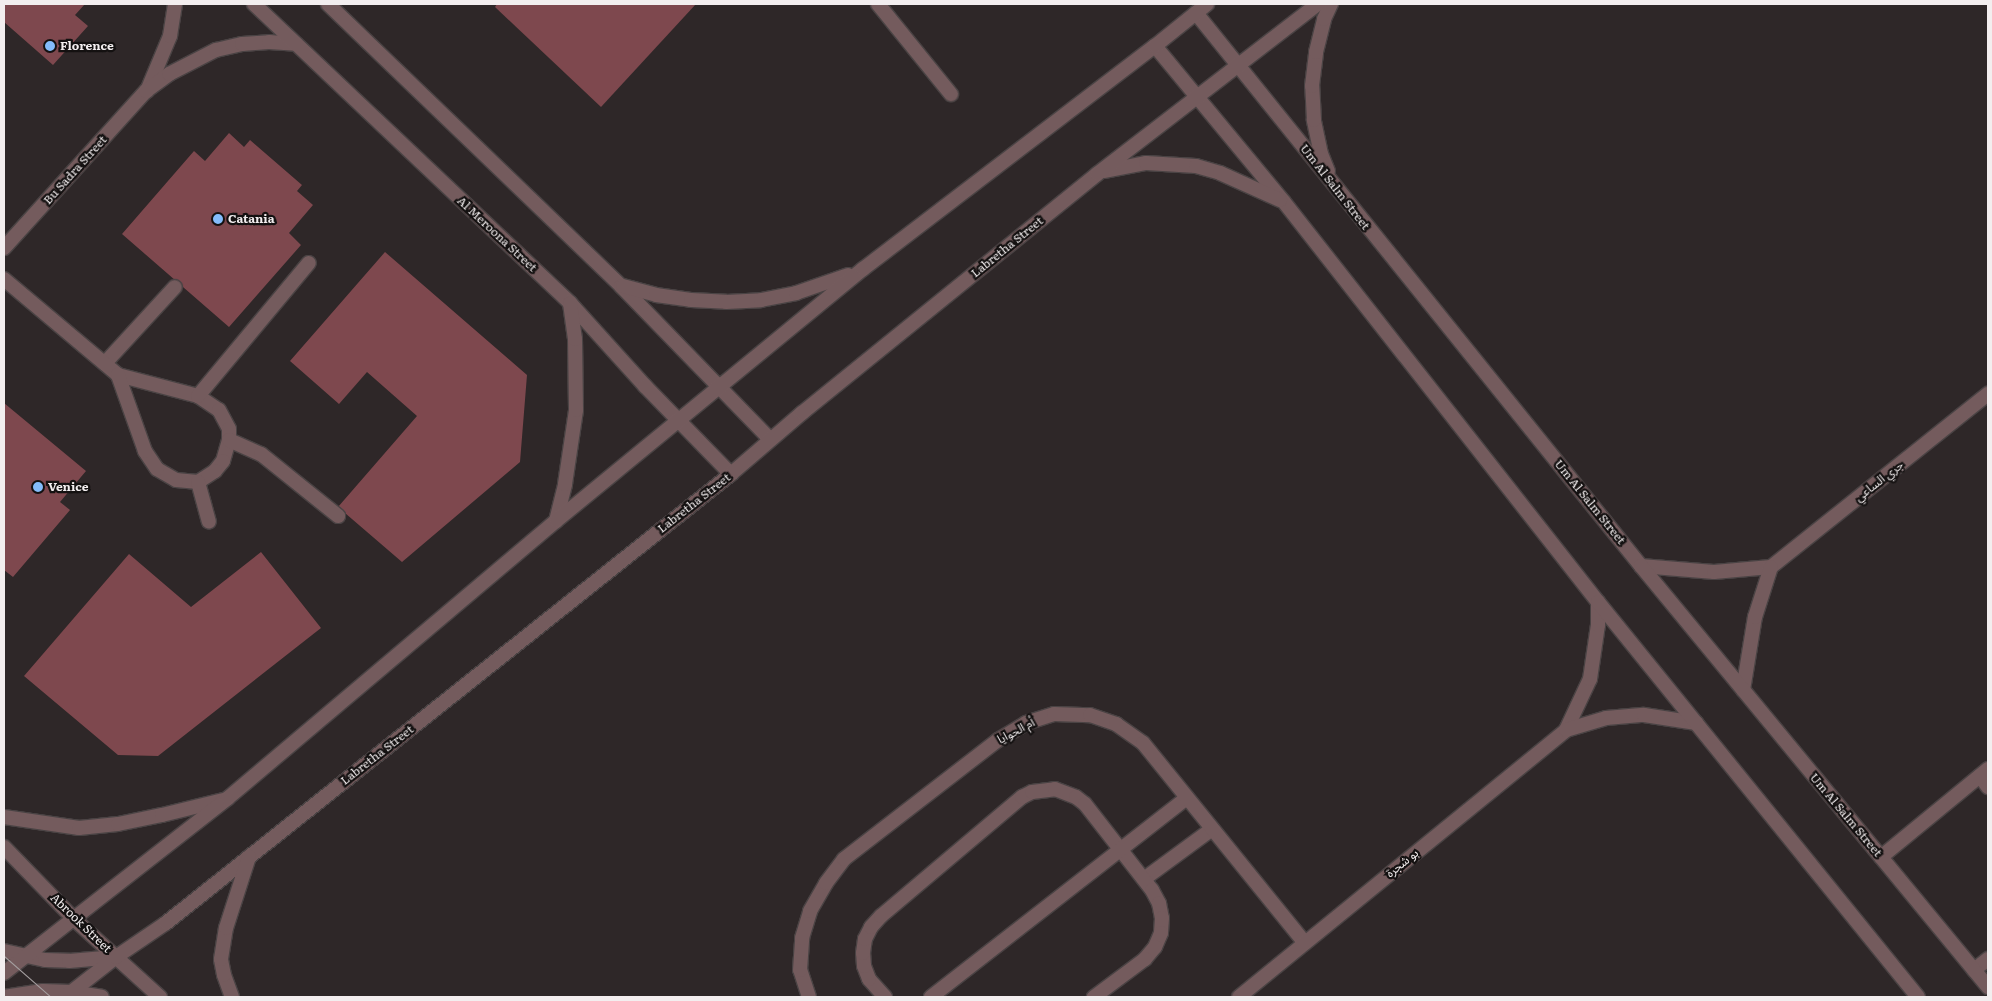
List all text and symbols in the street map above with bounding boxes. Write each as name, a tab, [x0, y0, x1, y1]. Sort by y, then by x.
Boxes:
place label: Florence	[60, 39, 114, 53]
marker: Florence	[44, 40, 56, 52]
street label: Bu Sadra Street	[40, 133, 110, 207]
street label: Um Al Salm Street	[1297, 141, 1373, 233]
street label: Al Meroona Street	[454, 193, 540, 275]
place label: Catania	[228, 212, 275, 226]
marker: Catania	[212, 213, 224, 225]
street label: Labretha Street	[968, 214, 1046, 280]
street label: Um Al Salm Street	[1551, 457, 1629, 547]
street label: جري الساعي	[1852, 458, 1906, 504]
street label: Labretha Street	[655, 470, 733, 536]
place label: Venice	[48, 480, 89, 494]
marker: Venice	[32, 481, 44, 493]
street label: أم الحوايا	[995, 715, 1037, 747]
street label: Labretha Street	[338, 722, 416, 788]
street label: Um Al Salm Street	[1807, 770, 1885, 860]
street label: بو شجرة	[1383, 846, 1421, 880]
street label: Abrook Street	[48, 890, 114, 956]

